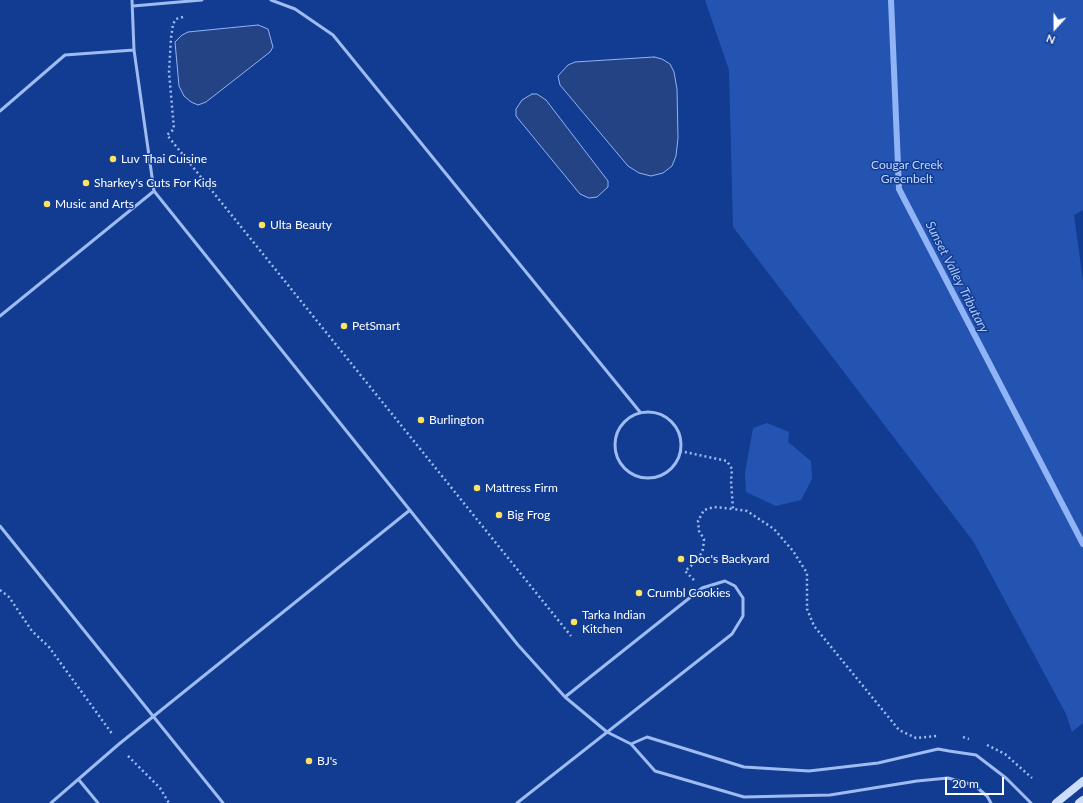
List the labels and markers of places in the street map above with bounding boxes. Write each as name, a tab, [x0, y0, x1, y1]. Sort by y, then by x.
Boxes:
place label: Luv Thai Cuisine	[121, 152, 207, 166]
marker: Luv Thai Cuisine	[108, 154, 118, 164]
place label: Sharkey's Cuts For Kids	[94, 176, 217, 190]
marker: Sharkey's Cuts For Kids	[81, 178, 91, 188]
place label: Music and Arts	[55, 197, 134, 211]
marker: Music and Arts	[42, 199, 52, 209]
place label: Ulta Beauty	[270, 218, 332, 232]
marker: Ulta Beauty	[257, 220, 267, 230]
place label: PetSmart	[352, 319, 400, 333]
marker: PetSmart	[339, 321, 349, 331]
place label: Burlington	[429, 413, 484, 427]
marker: Burlington	[416, 415, 426, 425]
place label: Mattress Firm	[485, 481, 558, 495]
marker: Mattress Firm	[472, 483, 482, 493]
place label: Big Frog	[507, 508, 550, 522]
marker: Big Frog	[494, 510, 504, 520]
place label: Doc's Backyard	[689, 552, 770, 566]
marker: Doc's Backyard	[676, 554, 686, 564]
place label: Crumbl Cookies	[647, 586, 731, 600]
marker: Crumbl Cookies	[634, 588, 644, 598]
place label: Tarka Indian Kitchen	[582, 608, 645, 636]
marker: Tarka Indian Kitchen	[569, 617, 579, 627]
place label: BJ's	[317, 754, 337, 768]
marker: BJ's	[304, 756, 314, 766]

